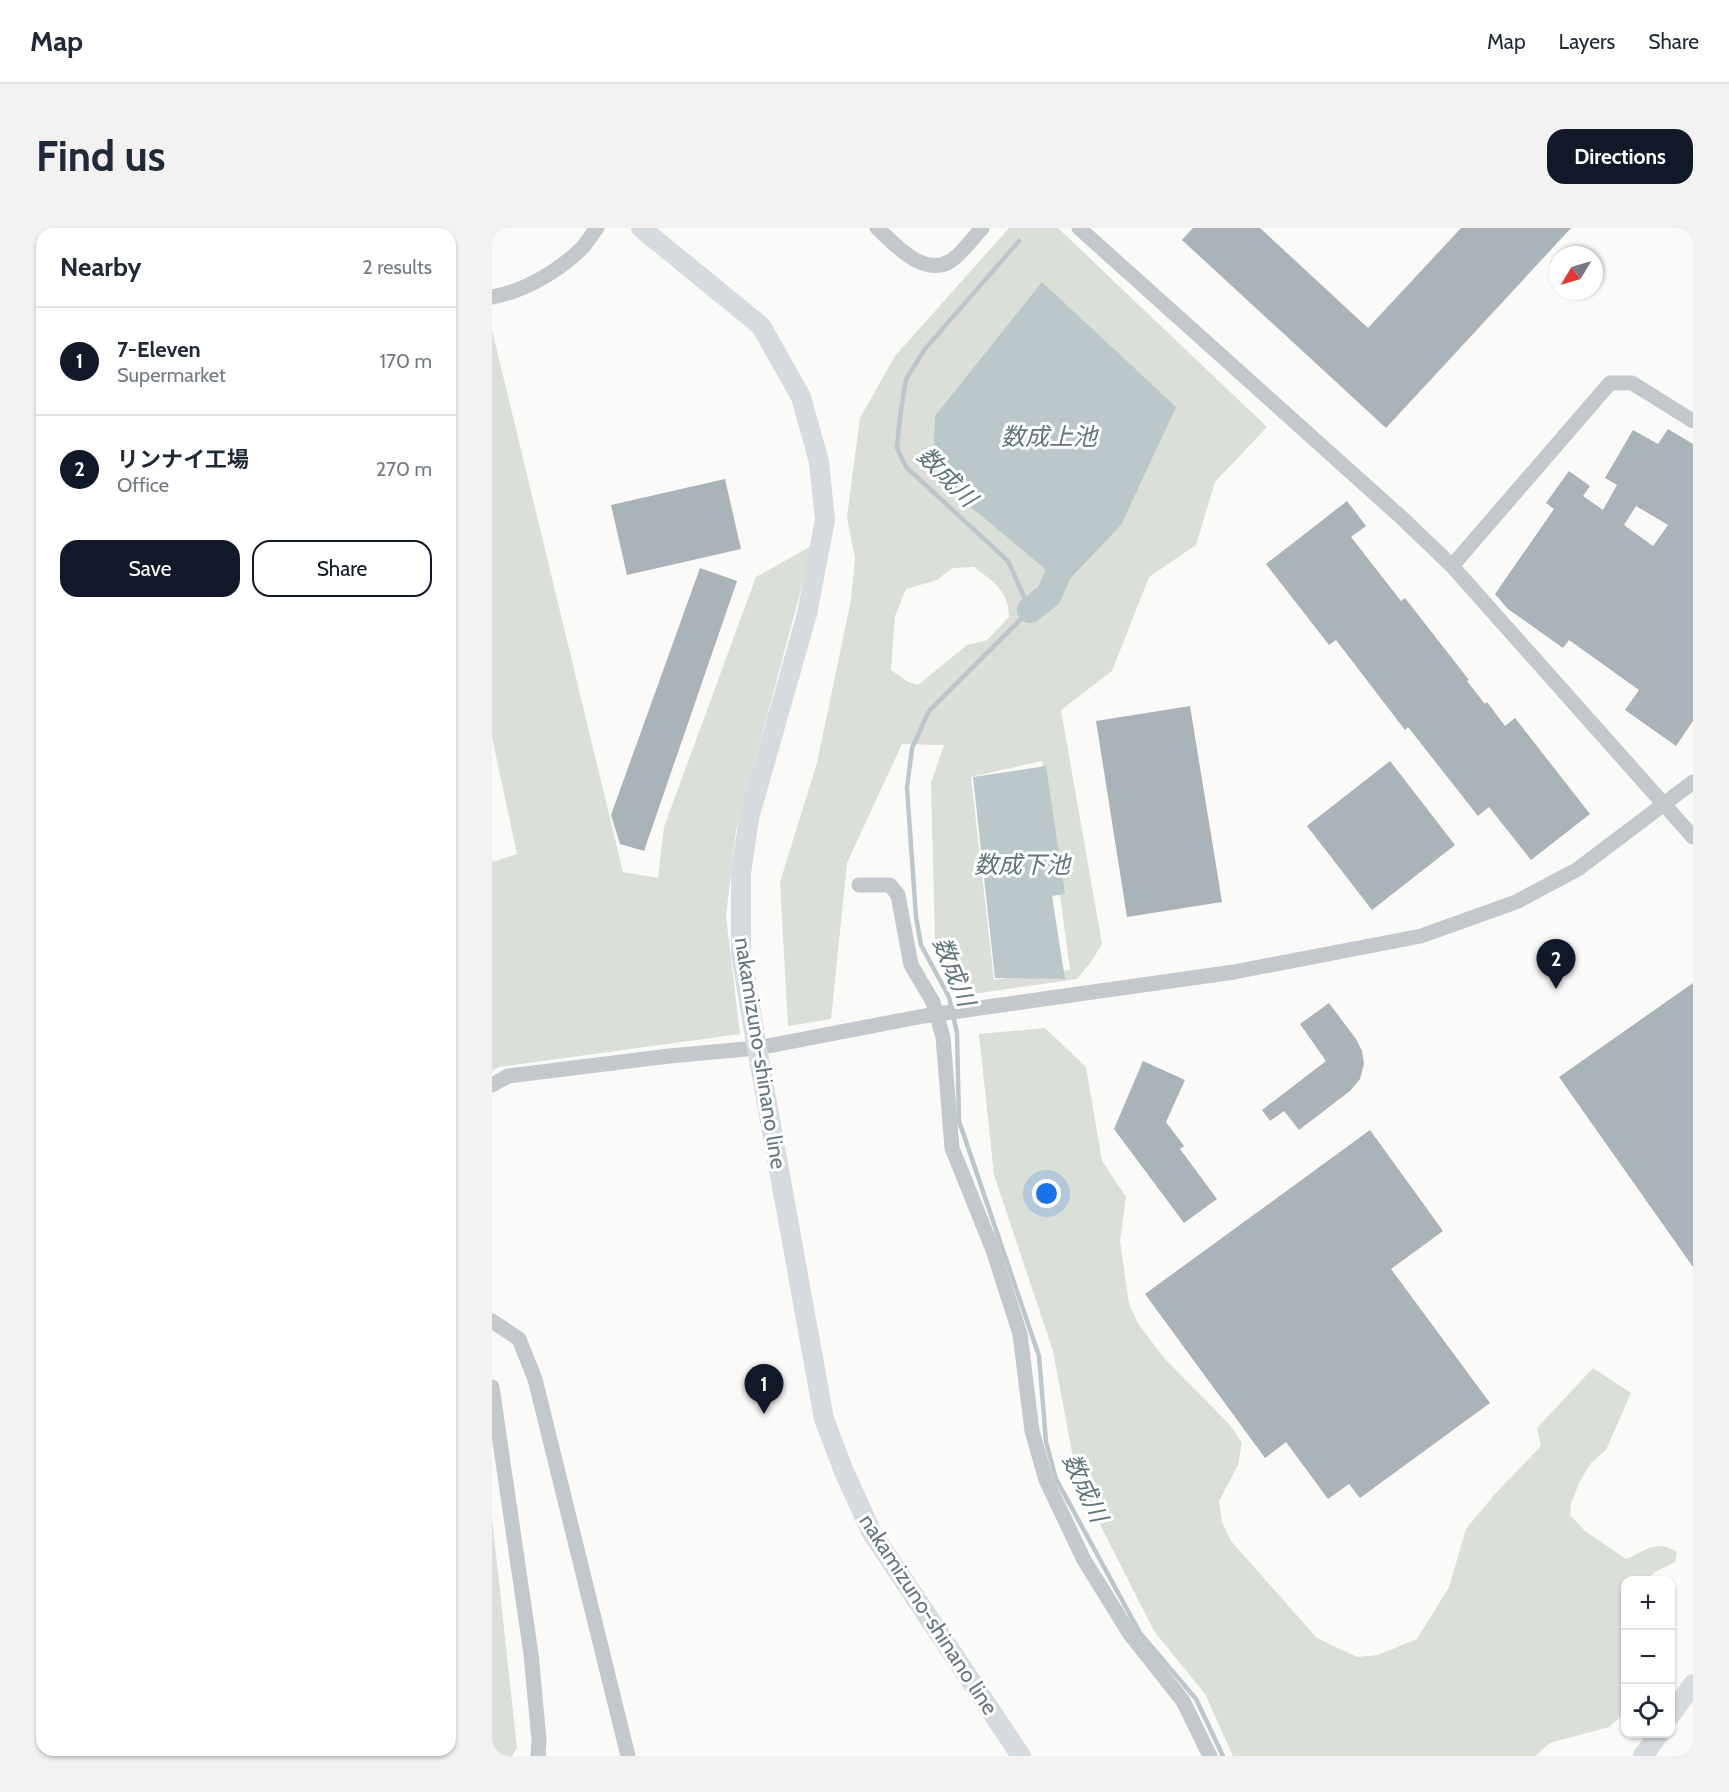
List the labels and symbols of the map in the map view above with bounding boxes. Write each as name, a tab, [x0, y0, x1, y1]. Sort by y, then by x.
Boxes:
north arrow	[1549, 246, 1603, 300]
water label: 数成上池	[1001, 422, 1099, 451]
water label: 数成川	[912, 441, 985, 514]
water label: 数成下池	[974, 850, 1072, 879]
water label: 数成川	[928, 933, 983, 1013]
street label: nakamizuno-shinano line	[729, 935, 792, 1171]
pin: 2	[1536, 940, 1576, 989]
your location	[1032, 1179, 1061, 1208]
pin: 1	[744, 1364, 784, 1414]
water label: 数成川	[1057, 1449, 1115, 1529]
street label: nakamizuno-shinano line	[854, 1509, 1004, 1720]

